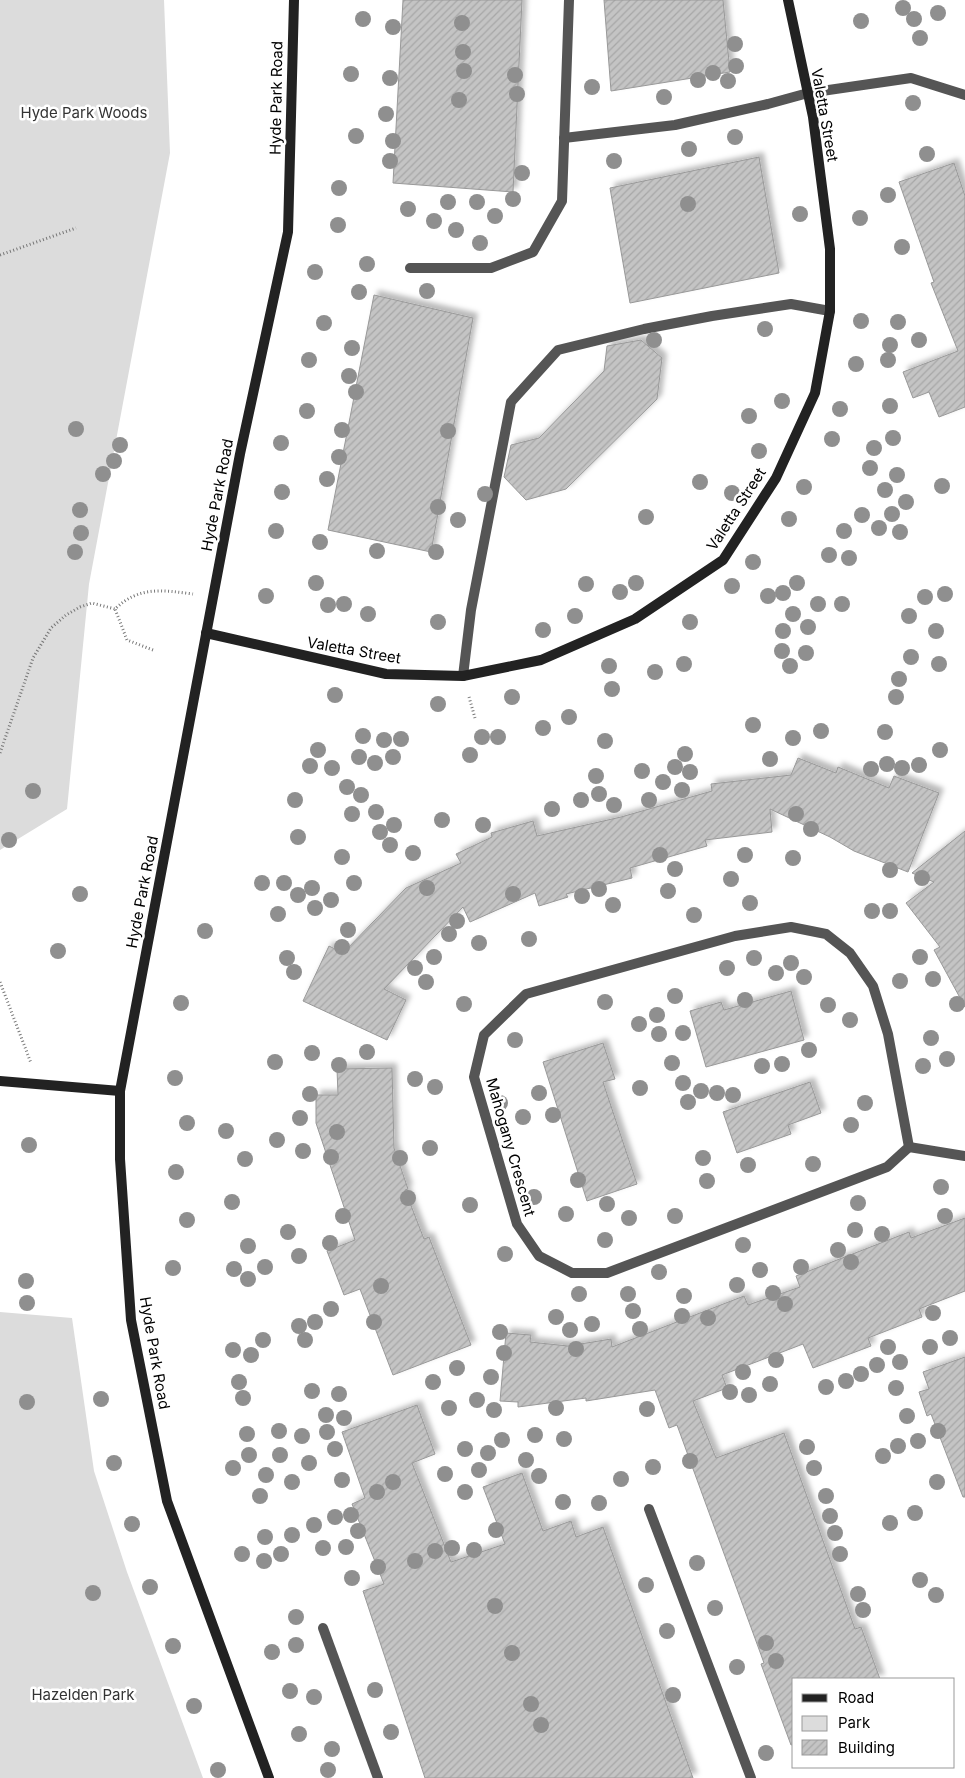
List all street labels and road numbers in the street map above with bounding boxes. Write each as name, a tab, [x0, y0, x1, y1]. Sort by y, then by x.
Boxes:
street label: Hyde Park Road	[266, 41, 286, 155]
street label: Valetta Street	[807, 67, 843, 163]
street label: Hyde Park Road	[197, 437, 237, 553]
street label: Valetta Street	[702, 464, 770, 554]
street label: Valetta Street	[306, 632, 402, 668]
street label: Hyde Park Road	[122, 834, 162, 950]
street label: Mahogany Crescent	[482, 1076, 540, 1218]
street label: Hyde Park Road	[136, 1295, 174, 1411]

